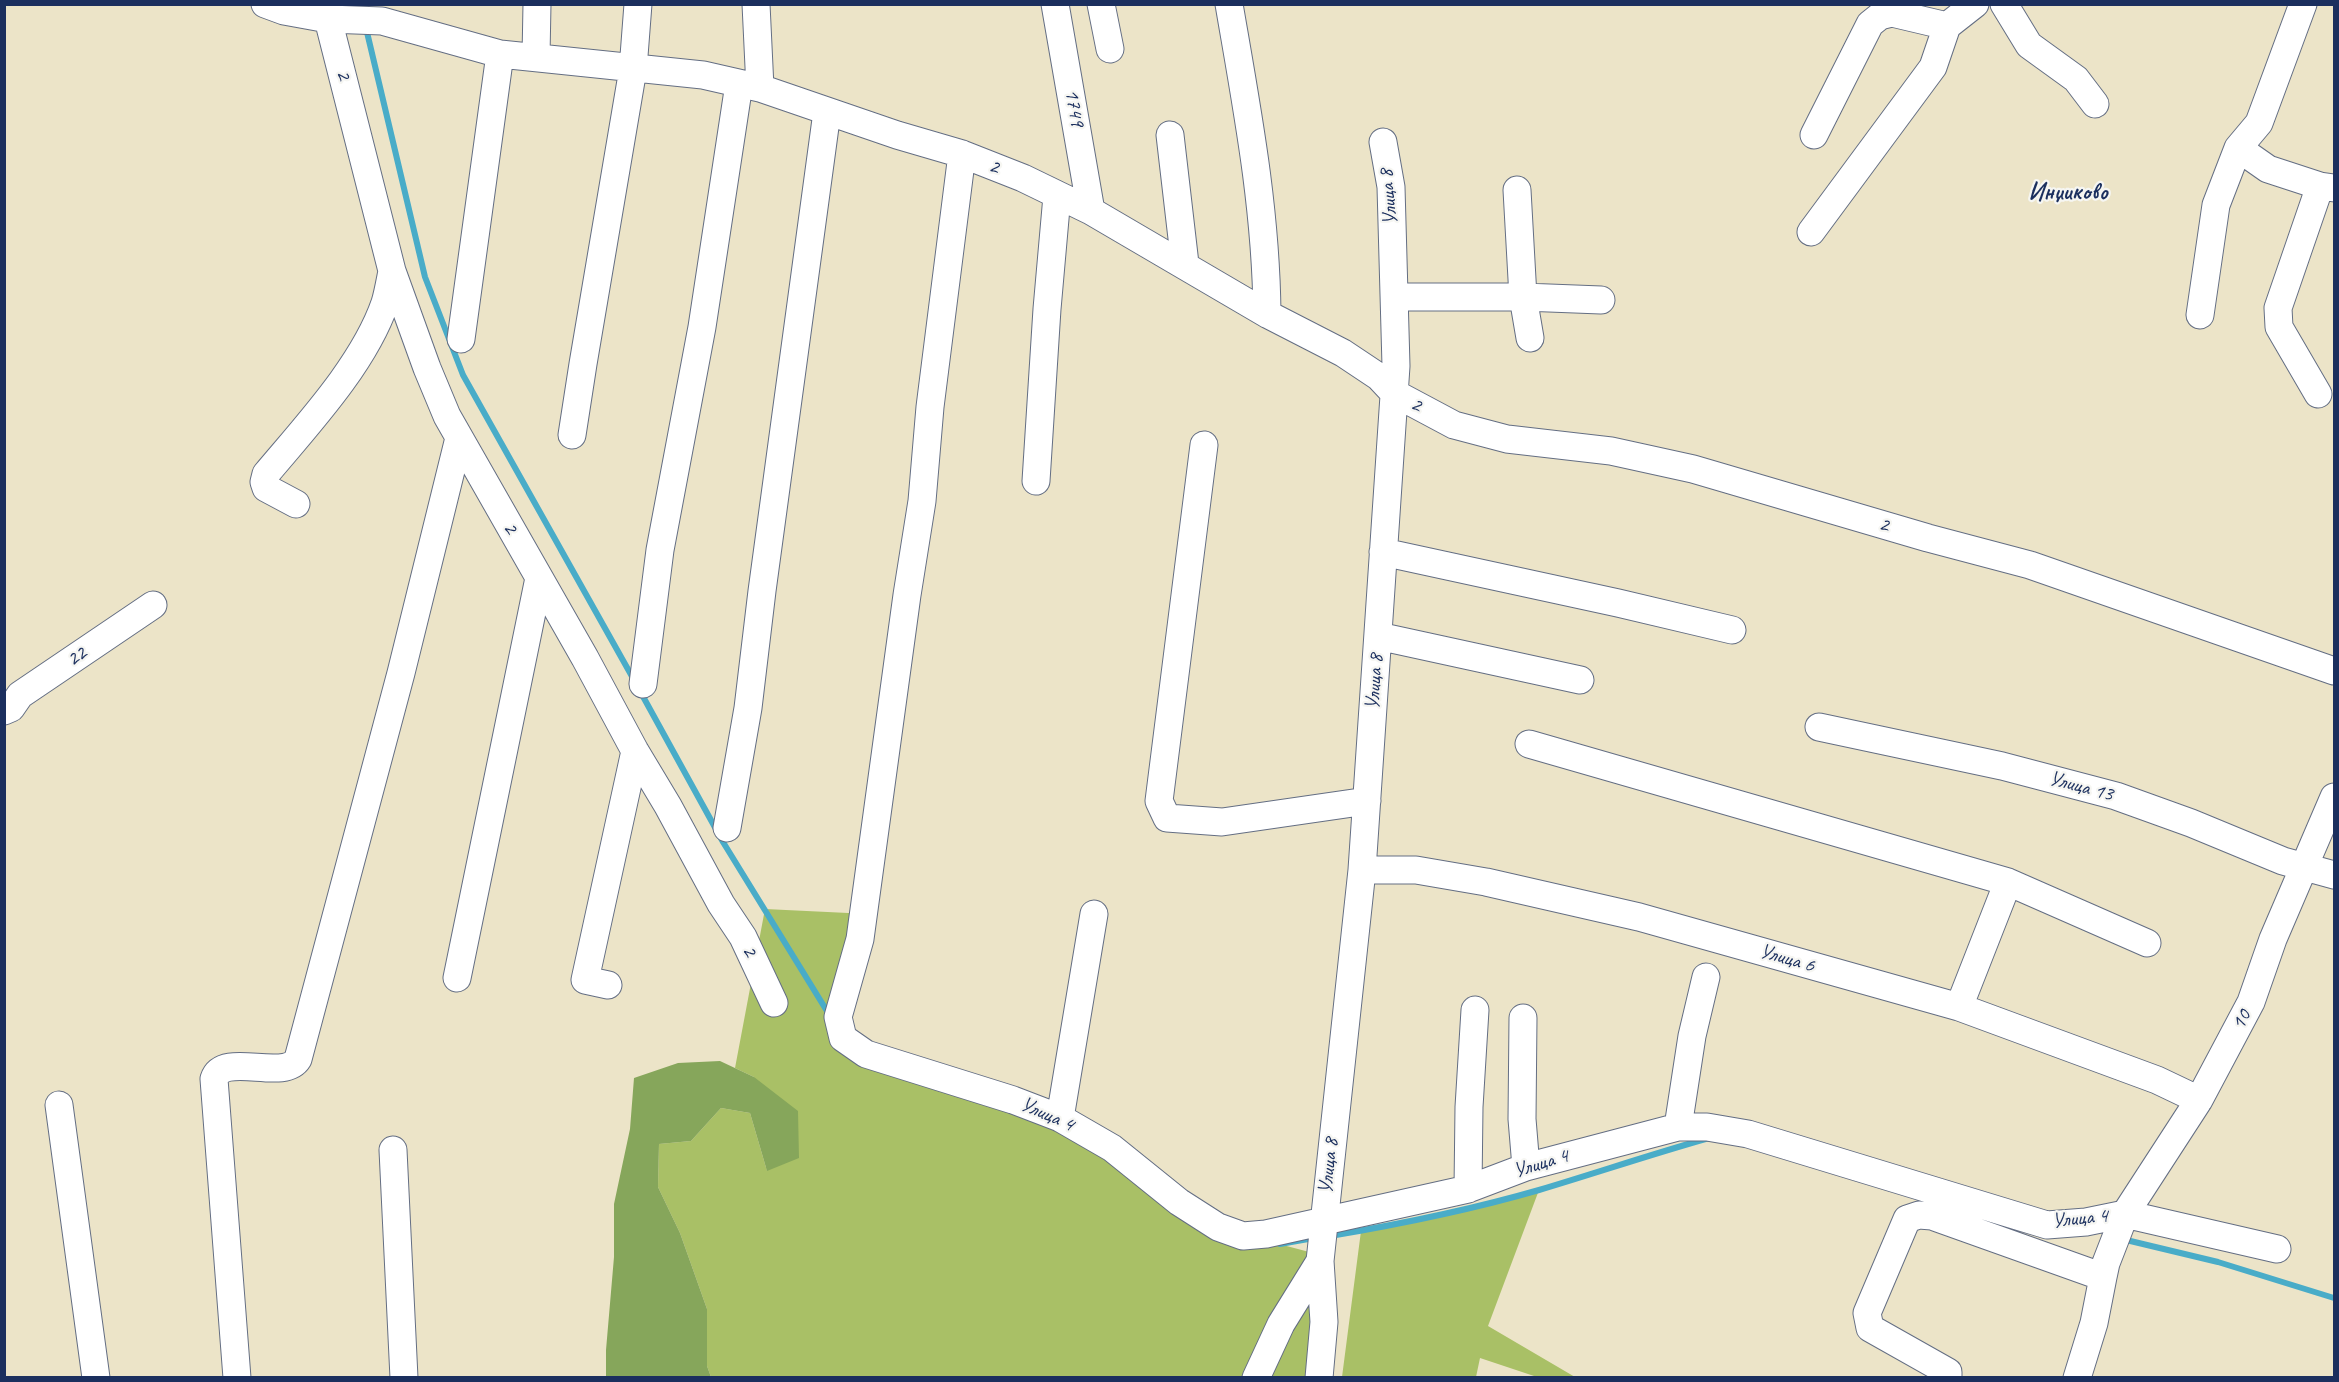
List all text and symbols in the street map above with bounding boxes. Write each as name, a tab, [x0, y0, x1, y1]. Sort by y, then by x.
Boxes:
street label: 2	[330, 67, 356, 83]
street label: 1749	[1058, 87, 1090, 129]
street label: 2	[985, 154, 1003, 180]
street label: Улица 8	[1374, 168, 1404, 226]
district label: Инџиково	[2028, 179, 2108, 207]
street label: 2	[1406, 392, 1426, 418]
street label: 2	[1876, 512, 1892, 538]
street label: 2	[497, 518, 523, 538]
street label: 22	[62, 641, 92, 673]
street label: Улица 8	[1360, 653, 1390, 711]
street label: Улица 13	[2046, 766, 2116, 808]
street label: Улица 6	[1757, 939, 1817, 979]
street label: 2	[736, 941, 762, 961]
street label: 10	[2226, 1006, 2258, 1034]
street label: Улица 4	[1016, 1092, 1078, 1138]
street label: Улица 8	[1314, 1137, 1344, 1195]
street label: Улица 4	[1510, 1144, 1572, 1184]
street label: Улица 4	[2051, 1204, 2109, 1234]

